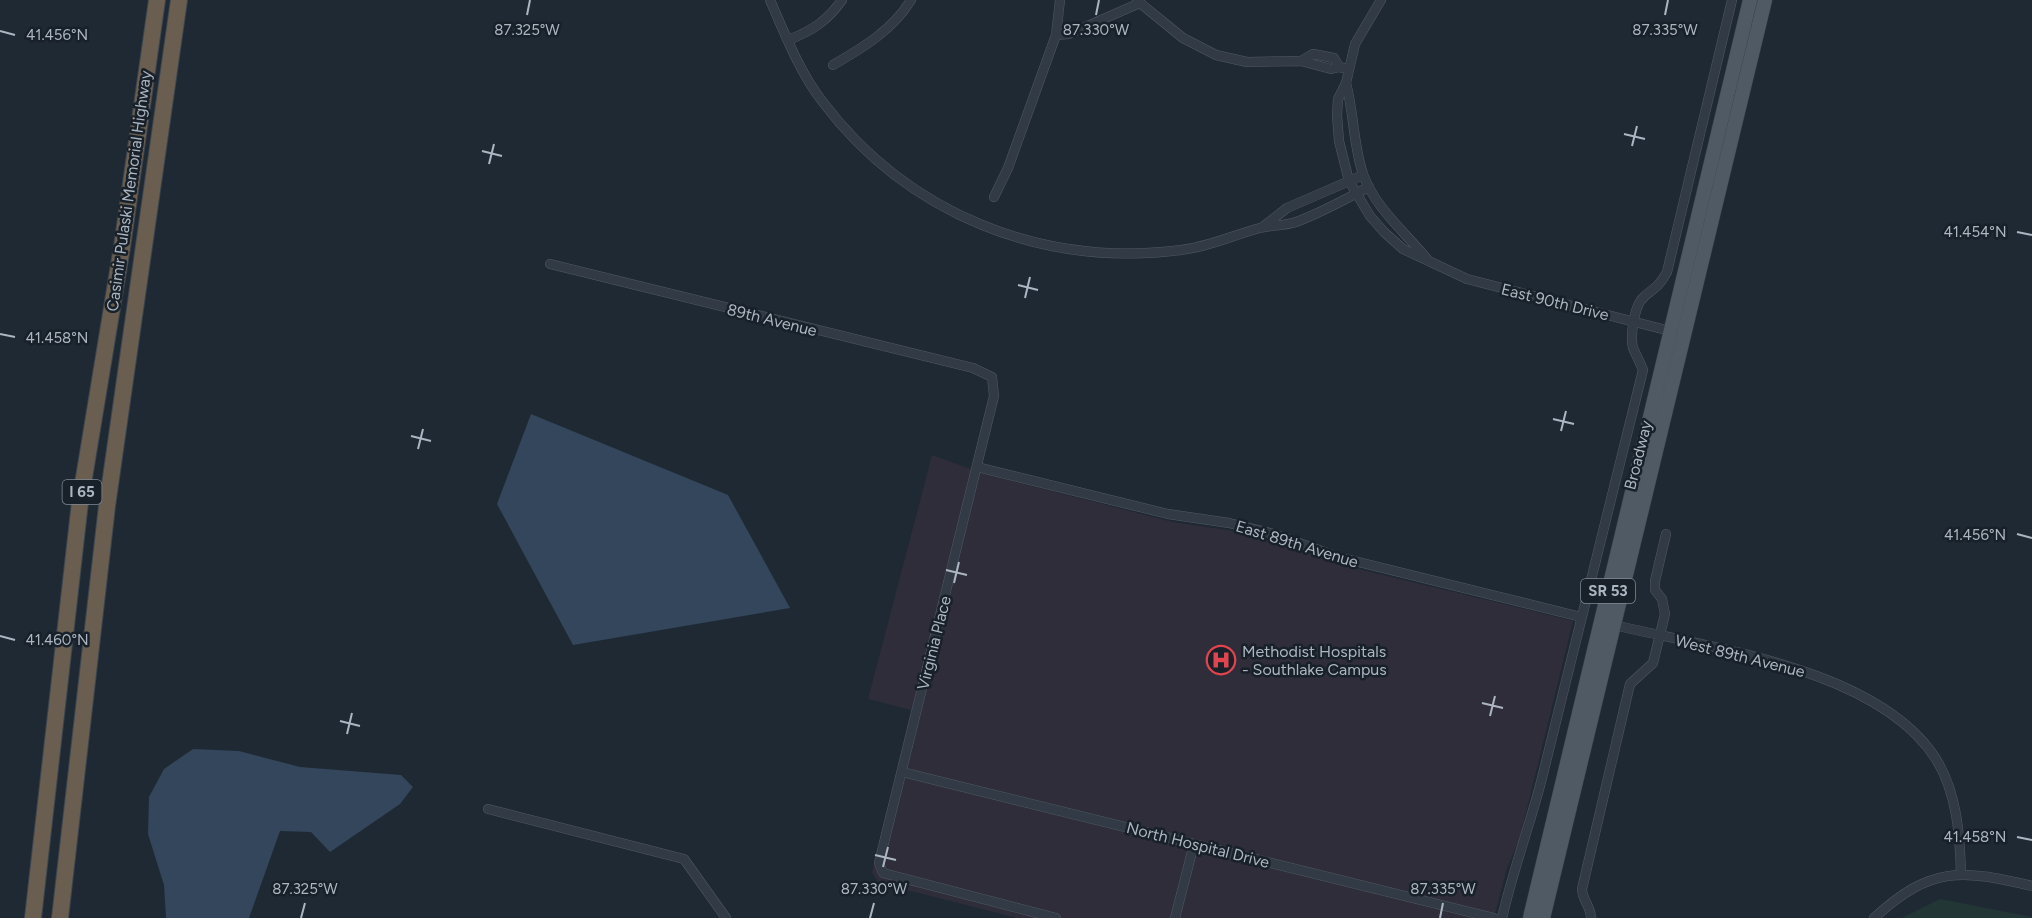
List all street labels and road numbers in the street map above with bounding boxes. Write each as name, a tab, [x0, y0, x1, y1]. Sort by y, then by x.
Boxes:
street label: Casimir Pulaski Memorial Highway	[103, 69, 155, 313]
street label: East 90th Drive	[1499, 279, 1611, 325]
street label: 89th Avenue	[725, 300, 819, 340]
street label: Broadway	[1620, 418, 1656, 492]
road number: I 65	[62, 480, 101, 504]
street label: East 89th Avenue	[1233, 516, 1361, 572]
road number: SR 53	[1581, 579, 1635, 603]
street label: Virginia Place	[913, 594, 955, 692]
street label: West 89th Avenue	[1673, 631, 1807, 681]
street label: North Hospital Drive	[1125, 818, 1272, 872]

